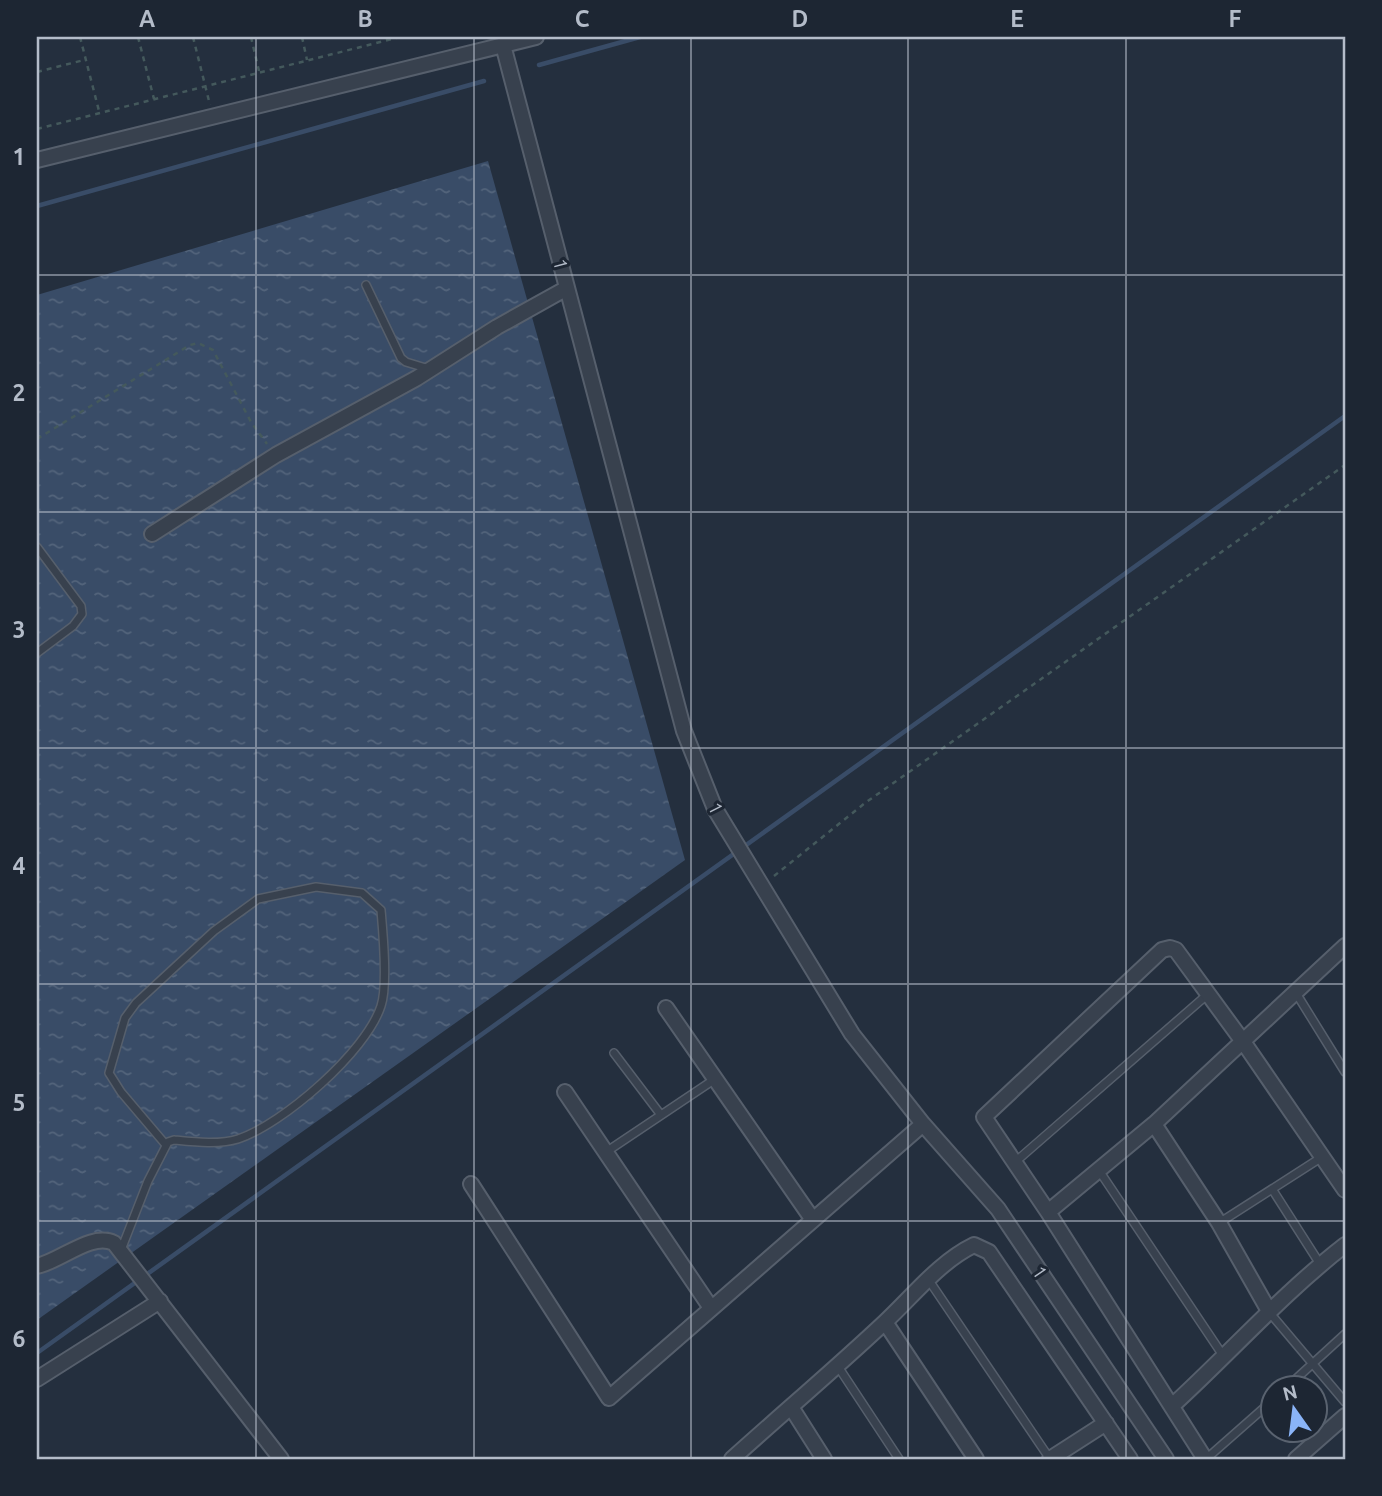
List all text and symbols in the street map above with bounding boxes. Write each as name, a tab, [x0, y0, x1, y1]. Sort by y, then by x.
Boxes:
text: A	[139, 6, 155, 31]
text: B	[357, 6, 373, 31]
text: C	[575, 6, 590, 31]
text: D	[792, 6, 808, 31]
text: E	[1010, 6, 1024, 31]
text: F	[1229, 6, 1242, 31]
text: 1	[13, 144, 25, 169]
street label: 1	[549, 256, 573, 272]
text: 2	[13, 380, 25, 405]
text: 3	[13, 617, 25, 642]
street label: 1	[704, 798, 728, 818]
text: 4	[13, 853, 26, 878]
text: 5	[13, 1090, 25, 1115]
street label: 1	[1028, 1261, 1052, 1283]
text: 6	[13, 1326, 26, 1351]
north arrow	[1260, 1374, 1330, 1444]
text: N	[1280, 1380, 1299, 1405]

